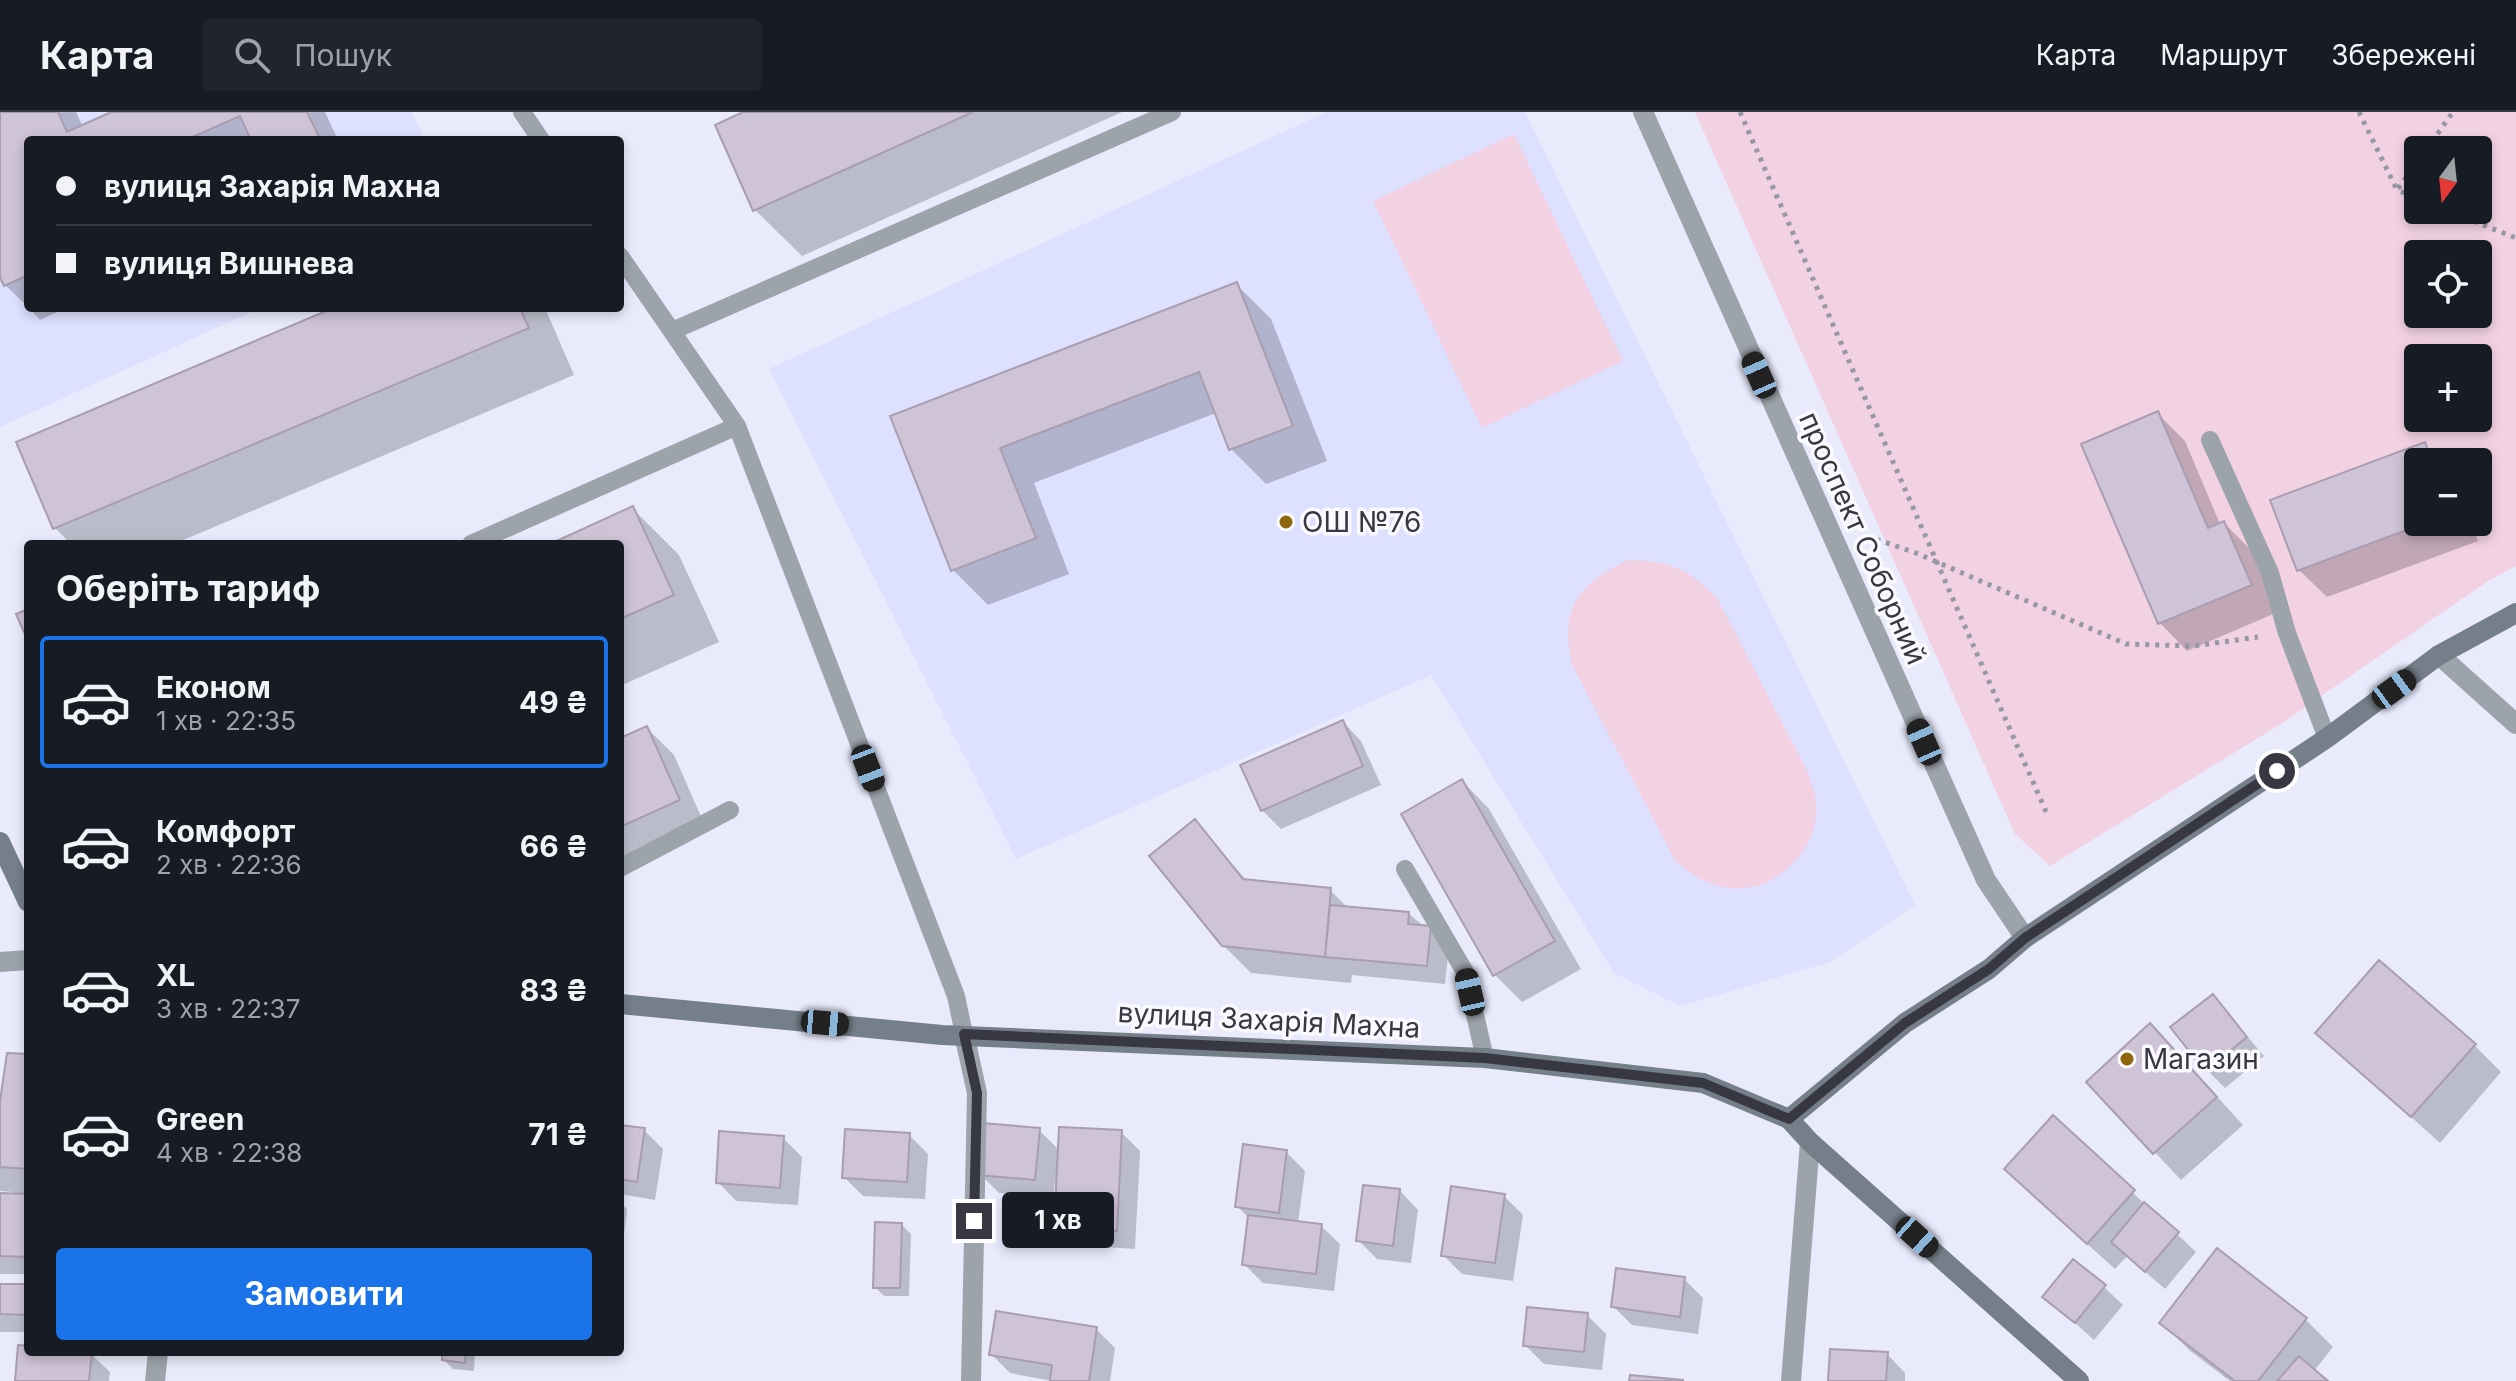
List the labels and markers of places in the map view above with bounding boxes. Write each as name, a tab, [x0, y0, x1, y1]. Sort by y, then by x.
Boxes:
place label: ОШ №76	[1302, 505, 1421, 539]
marker: ОШ №76	[1277, 513, 1295, 531]
place label: Магазин	[2143, 1042, 2259, 1076]
marker: Магазин	[2118, 1050, 2136, 1068]

